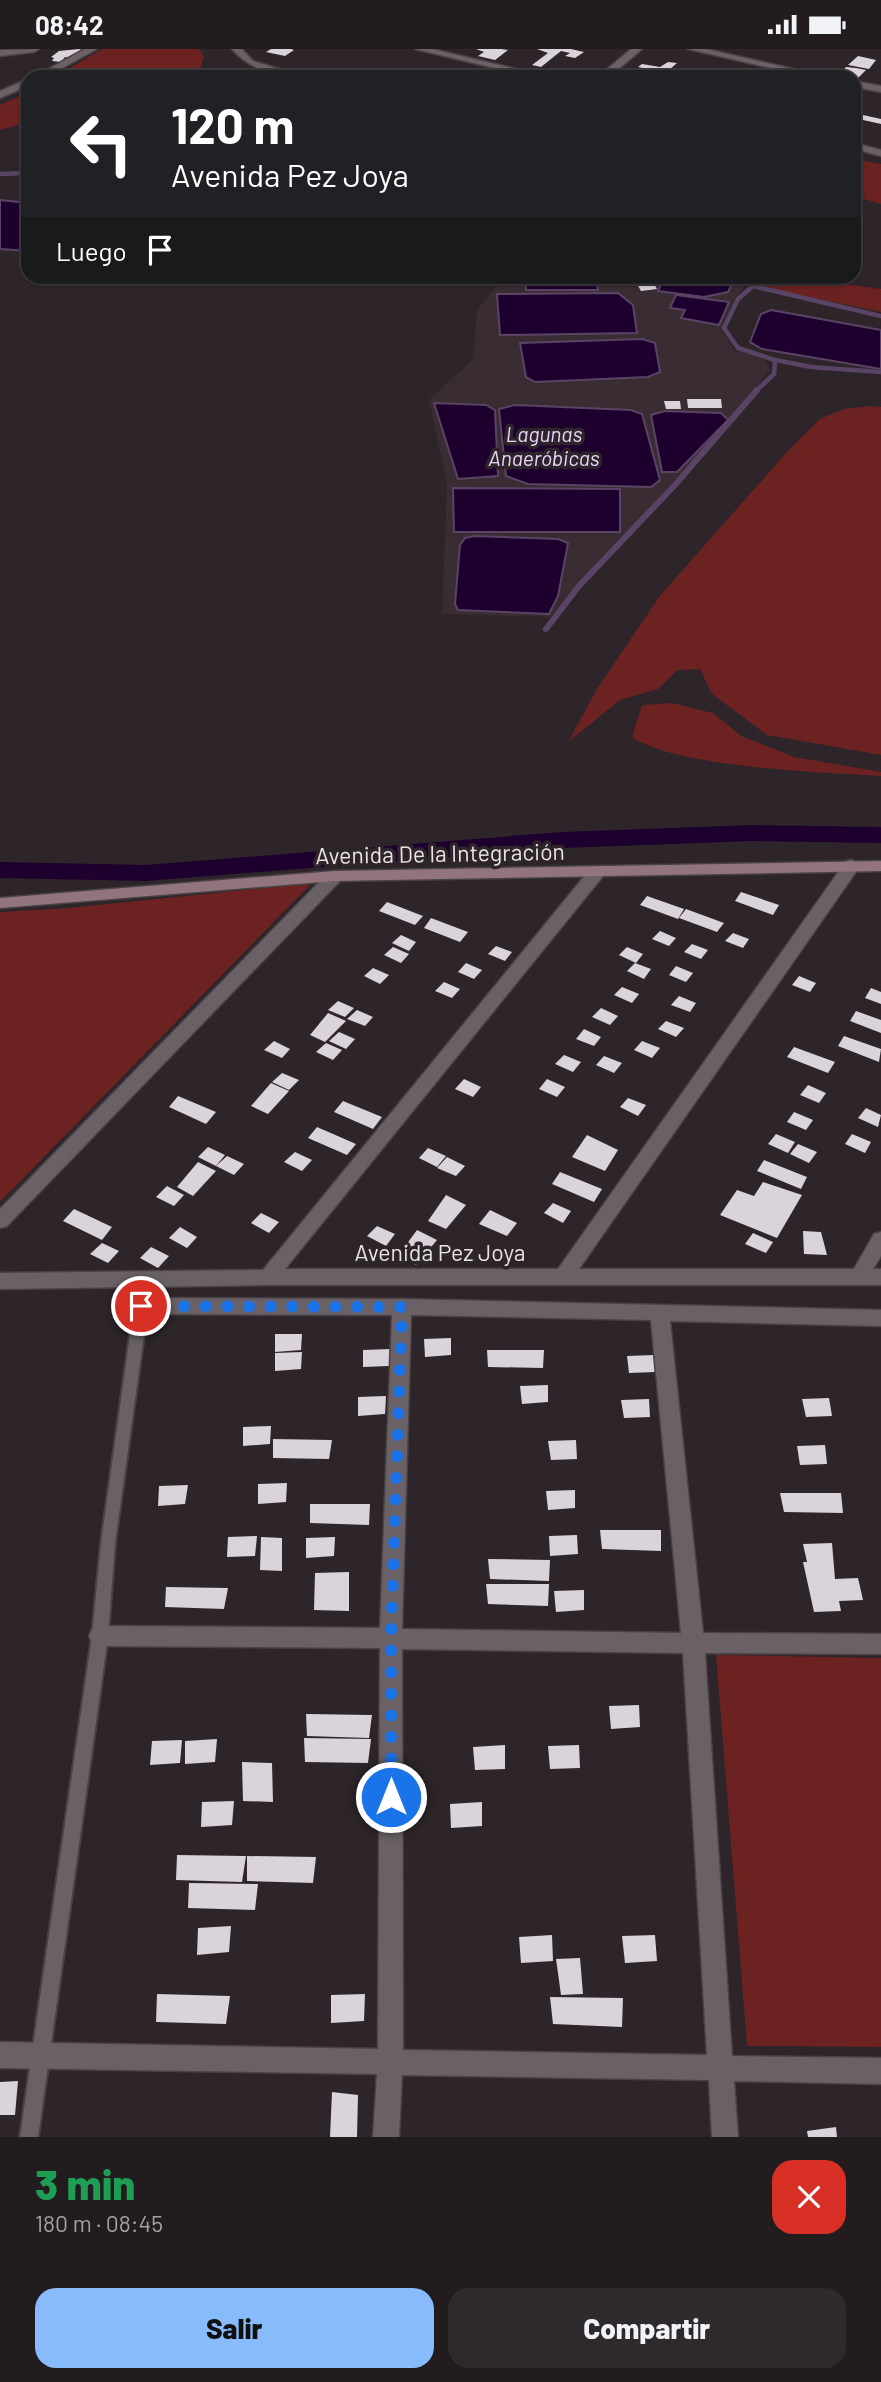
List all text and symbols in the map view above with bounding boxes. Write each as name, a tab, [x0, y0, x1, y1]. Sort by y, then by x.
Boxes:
text: 08:42	[35, 9, 104, 40]
text: 120 m	[171, 95, 294, 154]
icon: left	[56, 98, 147, 189]
text: Avenida Pez Joya	[171, 155, 409, 193]
icon: arrive	[141, 231, 179, 269]
text: Luego	[56, 235, 127, 266]
water label: Lagunas Anaeróbicas	[488, 421, 600, 470]
street label: Avenida De la Integración	[315, 837, 565, 869]
street label: Avenida Pez Joya	[354, 1238, 526, 1266]
pin	[111, 1276, 171, 1336]
icon: arrive	[122, 1287, 160, 1325]
position arrow	[354, 1760, 428, 1834]
text: 3 min	[35, 2158, 135, 2208]
button: close	[772, 2160, 846, 2234]
text: 180 m · 08:45	[35, 2209, 163, 2237]
button: Salir	[35, 2288, 434, 2368]
button: Compartir	[448, 2288, 846, 2368]

